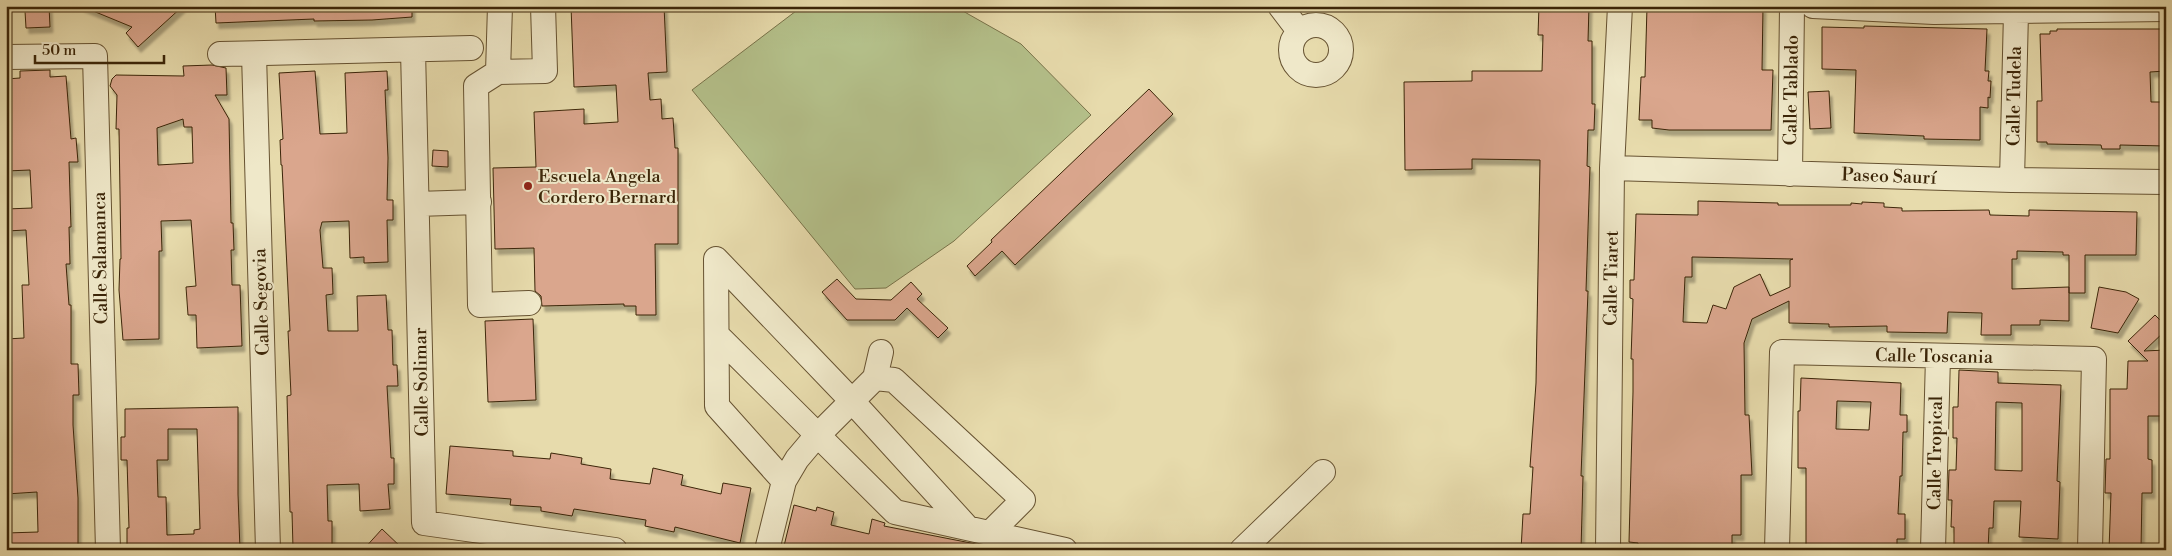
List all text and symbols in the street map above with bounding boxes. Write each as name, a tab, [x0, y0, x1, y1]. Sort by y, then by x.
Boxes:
scale bar	[35, 32, 164, 64]
street label: Calle Tablado	[1779, 34, 1804, 146]
text: 50 m	[42, 41, 76, 60]
street label: Calle Tudela	[2002, 45, 2027, 146]
street label: Paseo Saurí	[1841, 163, 1938, 190]
place label: Escuela Angela Cordero Bernard	[538, 165, 677, 209]
marker: Escuela Angela Cordero Bernard	[522, 180, 534, 192]
street label: Calle Salamanca	[88, 191, 113, 324]
street label: Calle Tiaret	[1599, 229, 1624, 326]
street label: Calle Segovia	[248, 247, 275, 356]
street label: Calle Solimar	[409, 327, 434, 437]
street label: Calle Toscania	[1875, 344, 1994, 369]
street label: Calle Tropical	[1923, 395, 1948, 510]

